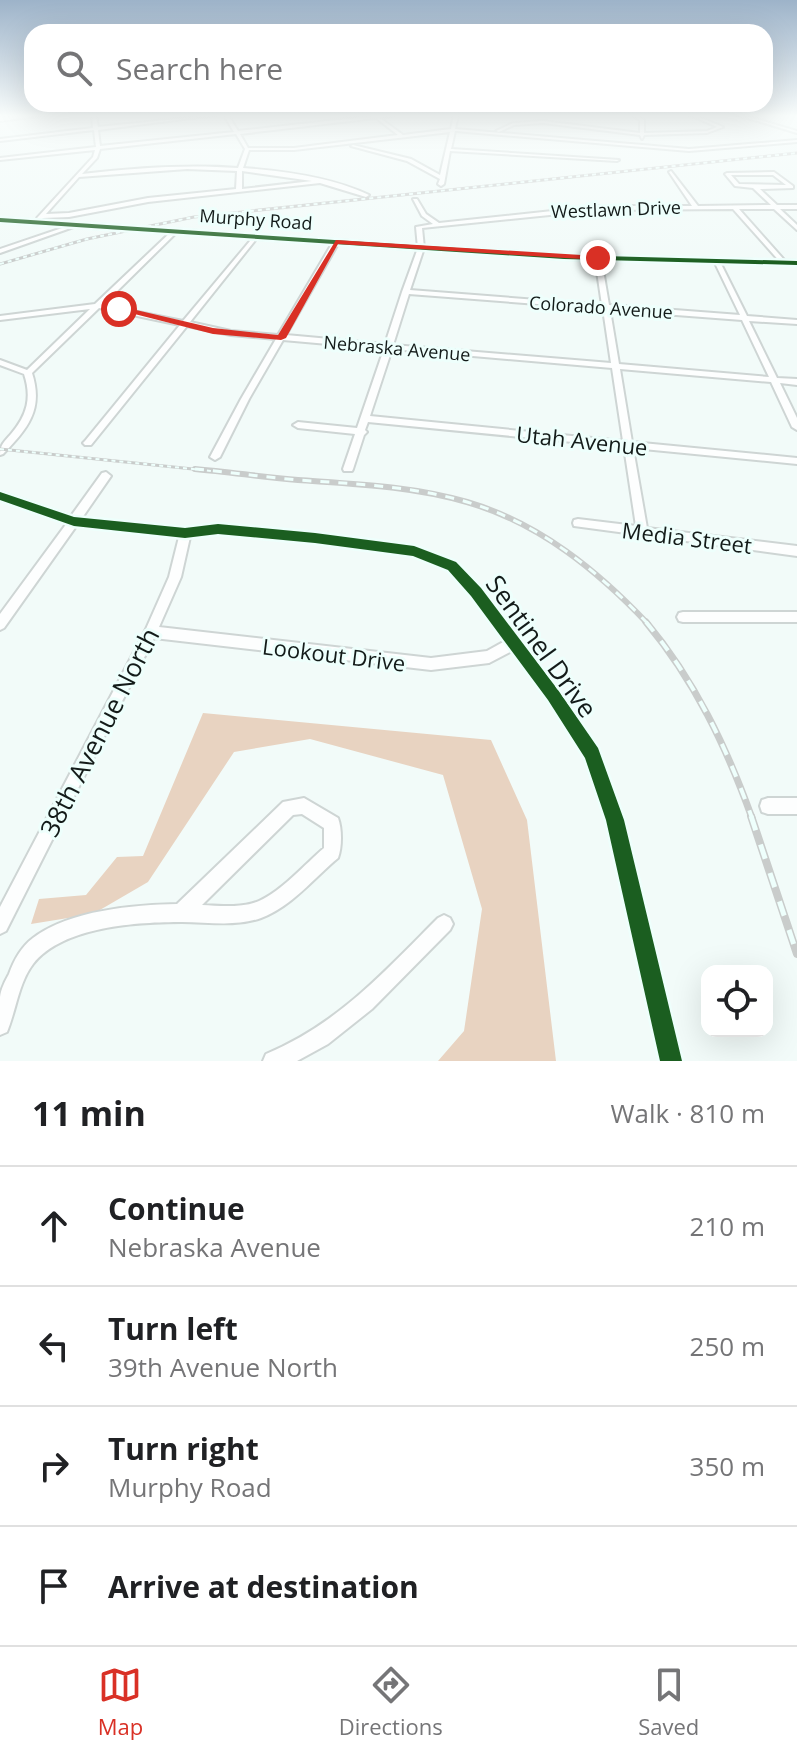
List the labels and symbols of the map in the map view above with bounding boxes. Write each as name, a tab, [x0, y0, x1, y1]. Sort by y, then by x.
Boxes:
street label: Westlawn Drive	[551, 195, 681, 223]
street label: Murphy Road	[199, 203, 313, 235]
route end	[580, 240, 616, 276]
street label: Colorado Avenue	[528, 290, 674, 324]
route start	[101, 291, 137, 327]
street label: Nebraska Avenue	[323, 330, 471, 366]
street label: Utah Avenue	[515, 418, 649, 462]
street label: Media Street	[620, 514, 754, 560]
street label: Sentinel Drive	[478, 567, 606, 725]
street label: 38th Avenue North	[31, 621, 167, 843]
street label: Lookout Drive	[261, 630, 407, 678]

